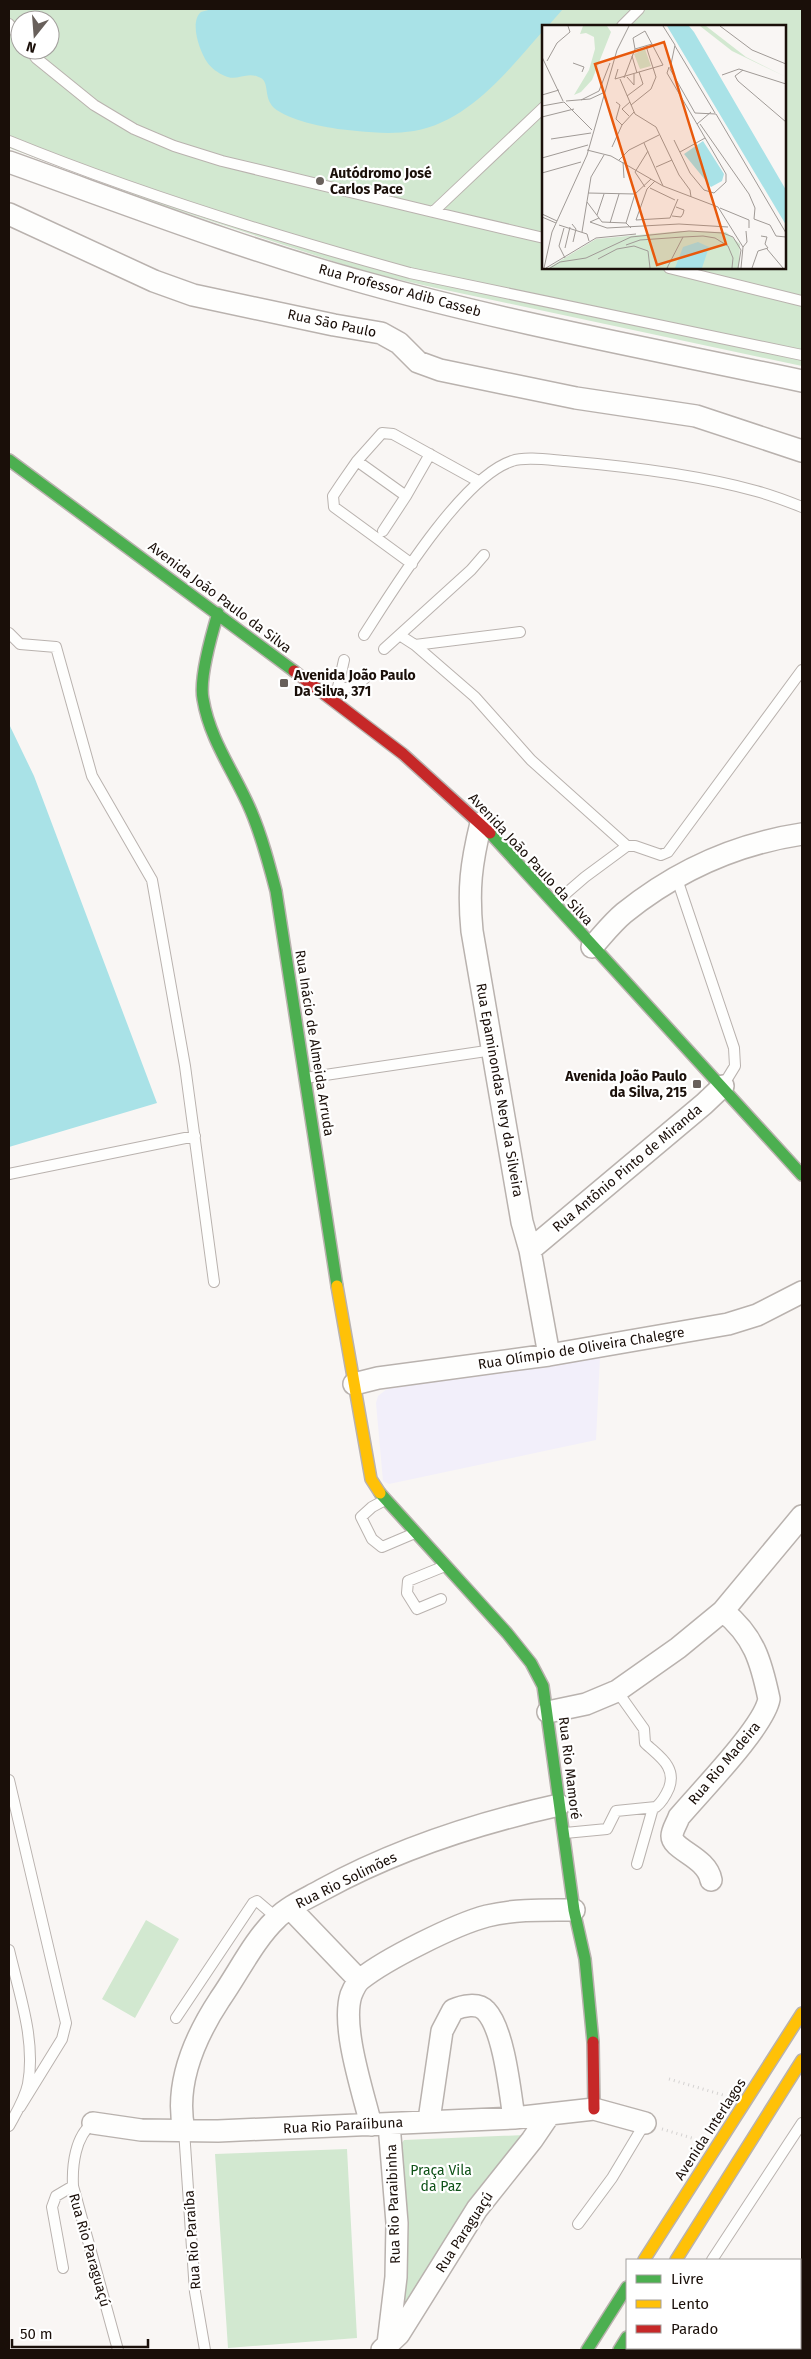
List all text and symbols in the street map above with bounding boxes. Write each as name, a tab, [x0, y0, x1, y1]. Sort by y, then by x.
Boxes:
north arrow	[10, 10, 60, 60]
inset map	[542, 25, 786, 269]
text: N	[24, 37, 38, 56]
place label: Autódromo José Carlos Pace	[329, 165, 432, 198]
marker: Autódromo José Carlos Pace	[314, 175, 326, 187]
street label: Rua Professor Adib Casseb	[317, 261, 483, 320]
street label: Rua Sāo Paulo	[286, 306, 378, 341]
street label: Avenida João Paulo da Silva	[145, 538, 295, 657]
place label: Avenida João Paulo Da Silva, 371	[293, 667, 416, 700]
marker: Avenida João Paulo Da Silva, 371	[278, 677, 290, 689]
street label: Avenida João Paulo da Silva	[465, 790, 596, 929]
street label: Rua Inácio de Almeida Arruda	[291, 949, 338, 1137]
street label: Rua Epaminondas Nery da Silveira	[472, 982, 527, 1198]
place label: Avenida João Paulo da Silva, 215	[564, 1068, 687, 1101]
marker: Avenida João Paulo da Silva, 215	[691, 1078, 703, 1090]
street label: Rua Antônio Pinto de Miranda	[549, 1101, 705, 1236]
street label: Rua Olímpio de Oliveira Chalegre	[477, 1324, 686, 1373]
street label: Rua Rio Mamoré	[555, 1716, 584, 1820]
street label: Rua Rio Madeira	[685, 1718, 764, 1808]
street label: Rua Rio Solimões	[293, 1848, 400, 1912]
street label: Avenida Interlagos	[671, 2075, 750, 2183]
street label: Rua Rio Paraíibuna	[283, 2114, 403, 2137]
street label: Rua Rio Paraibinha	[383, 2144, 404, 2264]
park label: Praça Vila da Paz	[410, 2162, 472, 2195]
street label: Rua Paraguaçú	[432, 2189, 497, 2276]
street label: Rua Rio Paraíba	[181, 2190, 204, 2290]
street label: Rua Rio Paraguaçú	[65, 2191, 114, 2309]
legend	[626, 2259, 801, 2349]
text: Livre	[671, 2270, 704, 2288]
text: Lento	[671, 2295, 709, 2313]
scale bar	[12, 2316, 149, 2348]
text: Parado	[671, 2320, 718, 2338]
text: 50 m	[20, 2325, 53, 2343]

